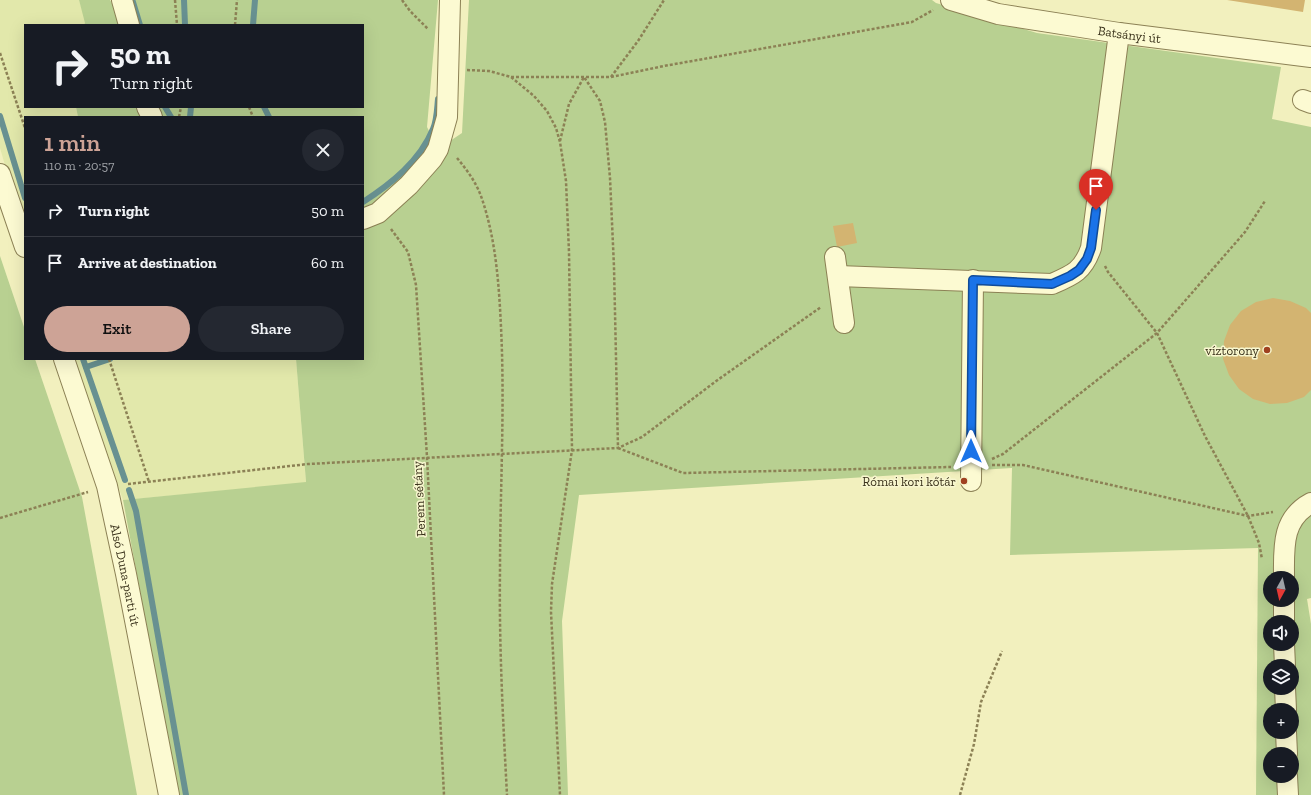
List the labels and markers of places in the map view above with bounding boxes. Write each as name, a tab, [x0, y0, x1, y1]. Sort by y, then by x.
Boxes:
pin	[1079, 169, 1113, 210]
place label: víztorony	[1205, 343, 1259, 358]
marker: víztorony	[1262, 345, 1272, 355]
place label: Római kori kőtár	[862, 474, 956, 489]
marker: Római kori kőtár	[959, 476, 969, 486]

